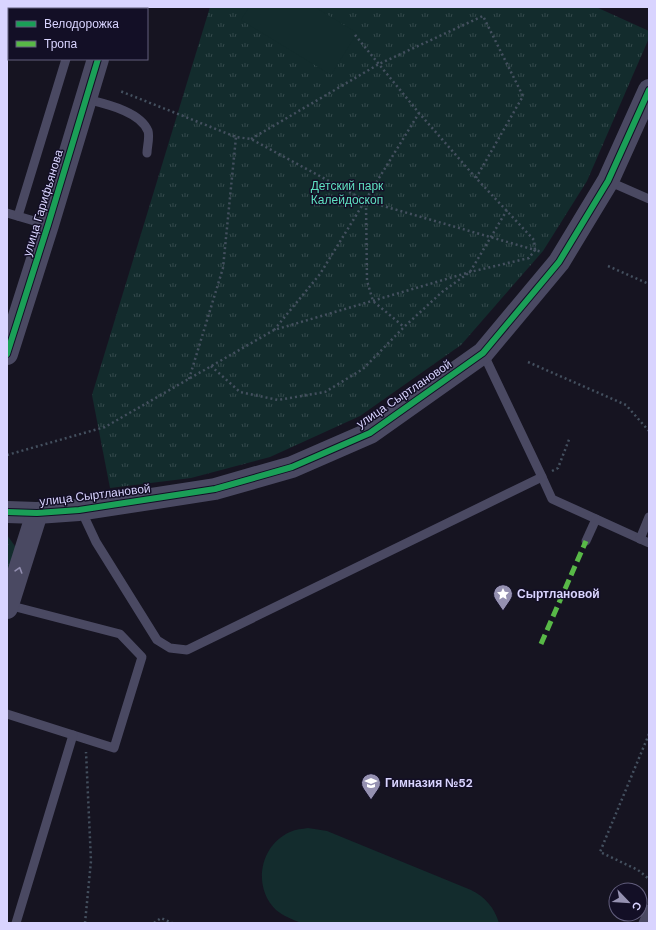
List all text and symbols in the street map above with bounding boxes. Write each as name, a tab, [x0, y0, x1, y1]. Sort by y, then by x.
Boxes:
legend	[8, 8, 148, 60]
text: Велодорожка	[44, 16, 119, 32]
text: Тропа	[44, 36, 78, 52]
street label: улица Гарифьянова	[19, 147, 67, 258]
park label: Детский парк Калейдоскоп	[311, 178, 384, 208]
street label: улица Сыртлановой	[353, 356, 455, 432]
street label: улица Сыртлановой	[39, 480, 151, 510]
one-way arrow	[14, 567, 23, 574]
place icon: Сыртлановой	[492, 583, 514, 611]
place label: Сыртлановой	[517, 586, 600, 602]
school or university icon: Гимназия №52	[360, 772, 382, 800]
place label: Гимназия №52	[385, 775, 473, 791]
north arrow	[608, 882, 648, 922]
text: С	[629, 900, 645, 913]

